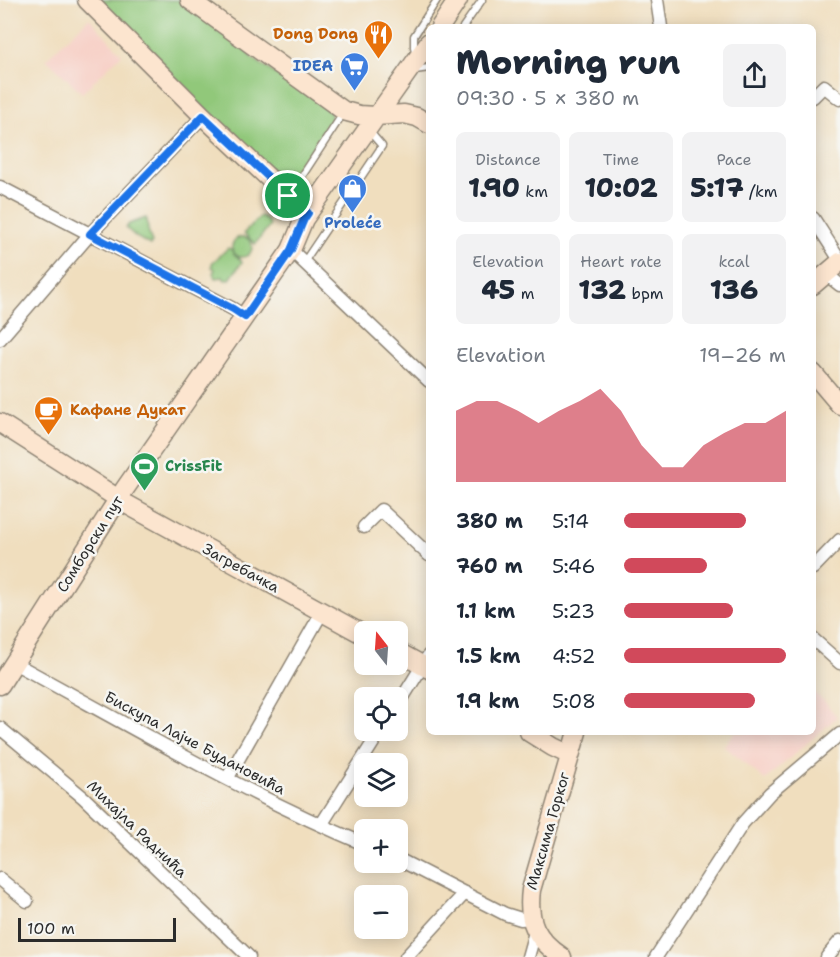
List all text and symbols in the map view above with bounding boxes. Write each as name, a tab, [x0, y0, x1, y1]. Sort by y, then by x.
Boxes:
restaurant icon: Dong Dong	[363, 18, 395, 60]
place label: Dong Dong	[273, 24, 358, 44]
text: Morning run	[456, 40, 680, 85]
button: share	[723, 44, 786, 107]
supermarket icon: IDEA	[338, 50, 370, 92]
place label: IDEA	[293, 56, 333, 76]
text: 09:30 · 5 × 380 m	[456, 85, 639, 111]
text: Distance	[475, 149, 541, 170]
text: Time	[603, 149, 639, 170]
text: Pace	[716, 149, 752, 170]
pin	[262, 170, 313, 221]
text: 1.90	[468, 170, 520, 205]
text: 10:02	[584, 170, 658, 205]
text: 5:17	[690, 170, 744, 205]
shop icon: Proleće	[337, 172, 369, 214]
icon: arrive	[271, 179, 304, 212]
text: km	[520, 181, 548, 202]
text: /km	[744, 181, 778, 202]
place label: Proleće	[324, 213, 382, 233]
text: Elevation	[472, 251, 544, 272]
text: Heart rate	[580, 251, 662, 272]
text: kcal	[718, 251, 750, 272]
text: 45	[482, 272, 515, 307]
text: 132	[578, 272, 626, 307]
text: 136	[710, 272, 758, 307]
text: m	[515, 283, 534, 304]
text: bpm	[626, 283, 664, 304]
text: Elevation	[456, 342, 546, 368]
text: 19–26 m	[699, 342, 786, 368]
cafe icon: Кафане Дукат	[33, 394, 65, 436]
place label: Кафане Дукат	[70, 400, 186, 420]
sports icon: CrissFit	[128, 450, 160, 492]
place label: CrissFit	[165, 456, 222, 476]
street label: Сомборски пут	[52, 491, 128, 596]
text: 380 m	[456, 508, 523, 534]
text: 5:14	[552, 508, 589, 534]
street label: Загребачка	[199, 539, 284, 598]
text: 760 m	[456, 553, 523, 579]
text: 5:46	[552, 553, 595, 579]
text: 1.1 km	[456, 598, 515, 624]
text: 5:23	[552, 598, 595, 624]
north arrow	[354, 621, 408, 675]
map controls	[354, 621, 408, 939]
text: 1.5 km	[456, 643, 520, 669]
text: 4:52	[552, 643, 595, 669]
street label: Бискупа Лајче Будановића	[101, 687, 289, 799]
button: locate	[354, 687, 408, 741]
text: 1.9 km	[456, 688, 519, 714]
text: 5:08	[552, 688, 596, 714]
button: layers	[354, 753, 408, 807]
street label: Максима Горког	[522, 769, 574, 892]
street label: Михајла Раднића	[83, 776, 192, 883]
button: +	[354, 819, 408, 873]
button: −	[354, 885, 408, 939]
scale bar	[18, 915, 176, 942]
text: 100 m	[27, 918, 75, 939]

